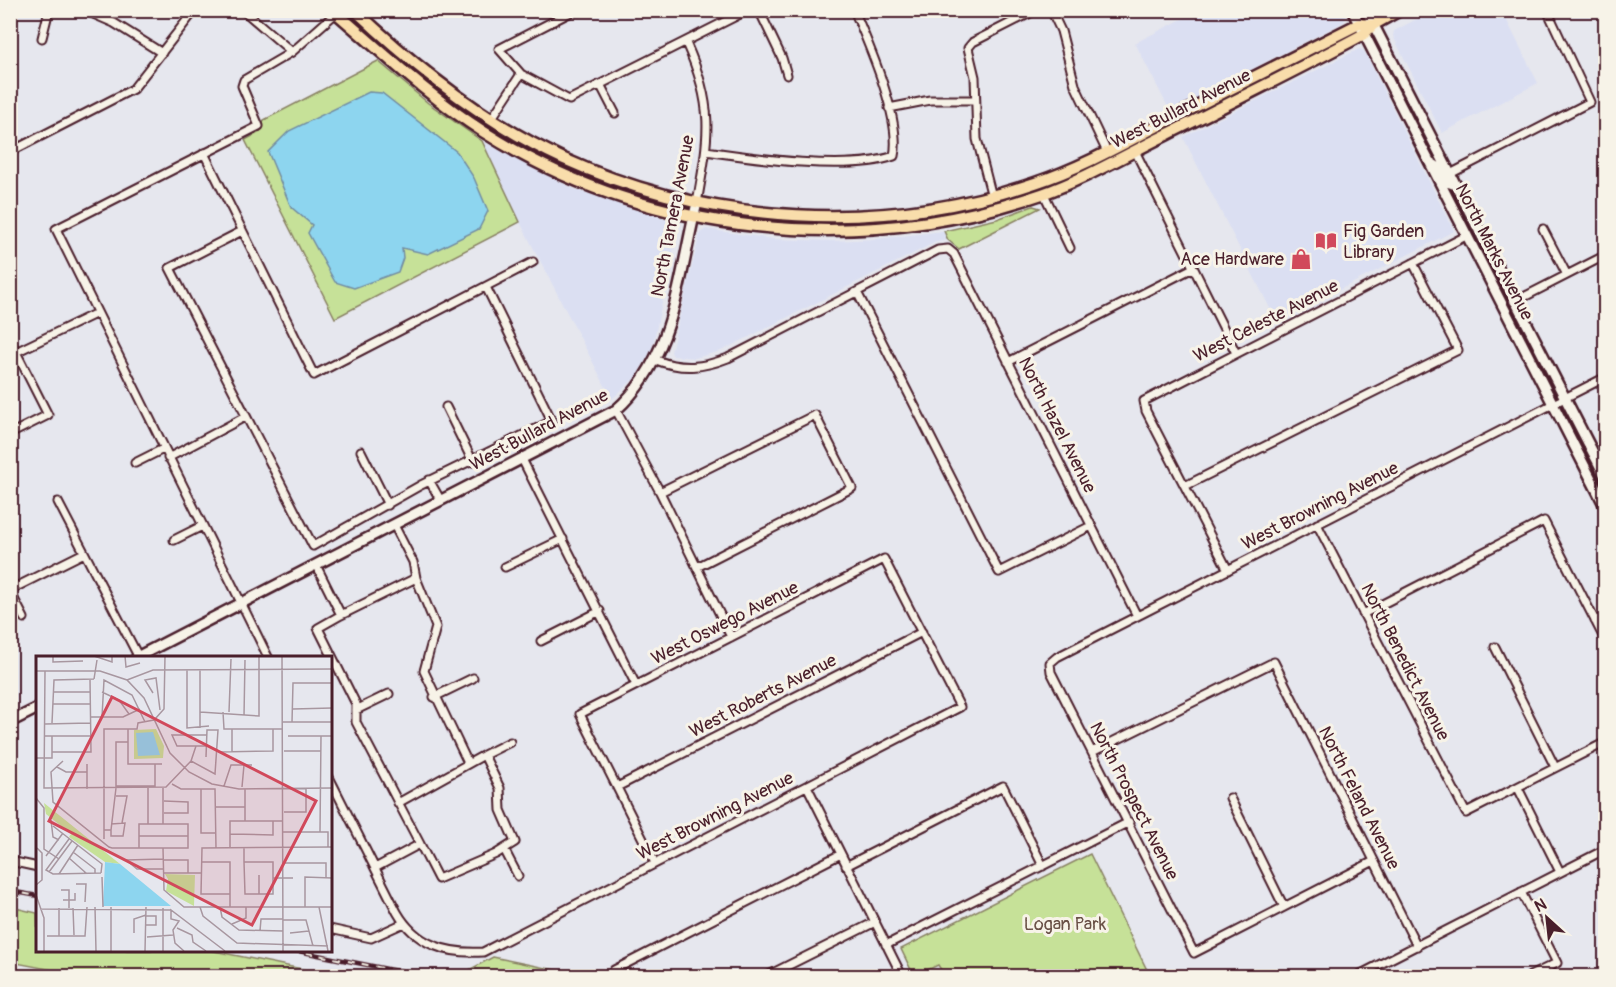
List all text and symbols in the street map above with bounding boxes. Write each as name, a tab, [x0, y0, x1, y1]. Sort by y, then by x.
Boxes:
street label: West Bullard Avenue	[1107, 64, 1255, 154]
street label: North Tamera Avenue	[646, 133, 700, 299]
street label: North Marks Avenue	[1450, 180, 1538, 324]
place label: Fig Garden Library	[1343, 220, 1424, 264]
library icon: Fig Garden Library	[1314, 229, 1338, 253]
shop icon: Ace Hardware	[1289, 247, 1313, 271]
place label: Ace Hardware	[1180, 248, 1284, 271]
street label: West Celeste Avenue	[1189, 274, 1343, 368]
street label: North Hazel Avenue	[1013, 353, 1101, 497]
street label: West Bullard Avenue	[466, 384, 612, 476]
street label: West Browning Avenue	[1238, 456, 1402, 556]
street label: West Oswego Avenue	[648, 576, 802, 670]
street label: North Benedict Avenue	[1355, 580, 1455, 745]
street label: West Roberts Avenue	[686, 649, 841, 743]
inset map	[36, 656, 332, 951]
street label: North Prospect Avenue	[1084, 718, 1184, 884]
street label: North Feland Avenue	[1313, 723, 1405, 873]
street label: West Browning Avenue	[633, 766, 797, 866]
north arrow	[1517, 888, 1577, 948]
text: N	[1531, 894, 1550, 917]
park label: Logan Park	[1024, 913, 1107, 936]

